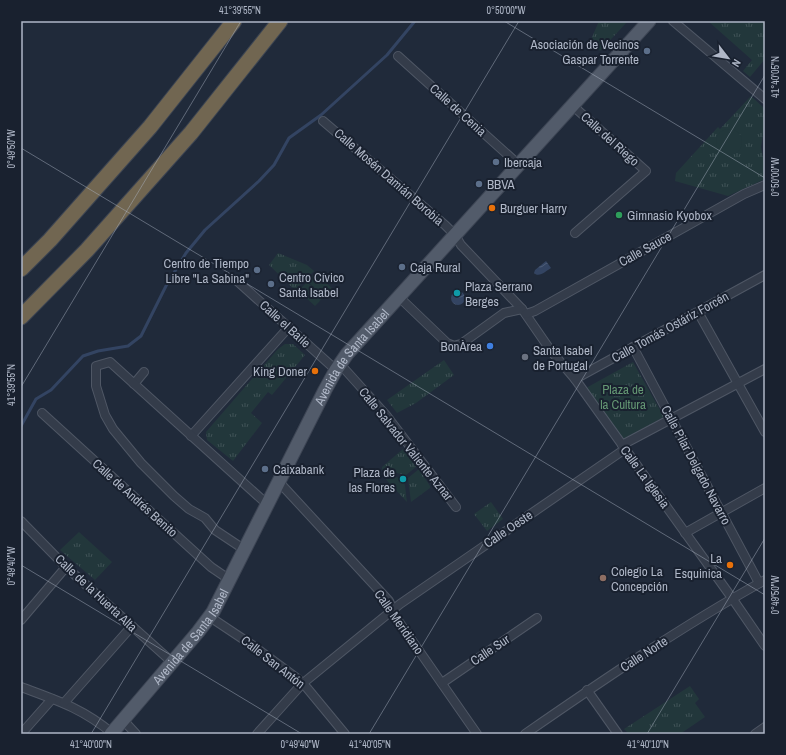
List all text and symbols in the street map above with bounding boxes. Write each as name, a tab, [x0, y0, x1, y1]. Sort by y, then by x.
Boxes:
text: 41°39'55"N	[219, 4, 261, 17]
text: 0°50'00"W	[486, 4, 526, 17]
place label: Asociación de Vecinos Gaspar Torrente	[530, 36, 639, 68]
north arrow	[708, 38, 748, 78]
marker: Asociación de Vecinos Gaspar Torrente	[642, 46, 652, 56]
text: 41°40'05"N	[769, 56, 782, 98]
text: N	[729, 57, 744, 70]
street label: Calle de Cenia	[426, 80, 490, 140]
street label: Calle del Riego	[577, 108, 643, 170]
street label: Calle Mosén Damián Borobia	[331, 125, 447, 229]
text: 0°49'50"W	[5, 129, 18, 169]
place label: Ibercaja	[504, 154, 542, 171]
marker: Ibercaja	[491, 157, 501, 167]
text: 0°50'00"W	[769, 157, 782, 197]
place label: BBVA	[487, 176, 516, 193]
marker: BBVA	[474, 179, 484, 189]
place label: Burguer Harry	[500, 200, 568, 217]
marker: Burguer Harry	[487, 203, 497, 213]
place label: Gimnasio Kyobox	[627, 207, 712, 224]
marker: Gimnasio Kyobox	[614, 210, 624, 220]
street label: Calle Sauce	[616, 228, 674, 270]
place label: Centro de Tiempo Libre "La Sabina"	[163, 255, 249, 287]
place label: Caja Rural	[410, 259, 460, 276]
marker: Caja Rural	[397, 262, 407, 272]
marker: Centro de Tiempo Libre "La Sabina"	[252, 265, 262, 275]
place label: Centro Cívico Santa Isabel	[279, 269, 344, 301]
place label: Plaza Serrano Berges	[465, 278, 533, 310]
marker: Centro Cívico Santa Isabel	[266, 279, 276, 289]
marker: Plaza Serrano Berges	[452, 288, 462, 298]
street label: Calle Tomás Ostáriz Forcén	[608, 288, 732, 366]
street label: Calle el Baile	[256, 297, 314, 351]
street label: Avenida de Santa Isabel	[310, 305, 392, 409]
place label: BonÀrea	[441, 338, 482, 355]
marker: BonÀrea	[485, 341, 495, 351]
place label: Santa Isabel de Portugal	[533, 342, 592, 374]
marker: Santa Isabel de Portugal	[520, 352, 530, 362]
place label: King Doner	[253, 363, 307, 380]
text: 41°39'55"N	[5, 364, 18, 406]
marker: King Doner	[310, 366, 320, 376]
park label: Plaza de la Cultura	[600, 381, 646, 413]
street label: Calle Salvador Valiente Aznar	[355, 384, 457, 504]
street label: Calle Pilar Delgado Navarro	[657, 402, 735, 528]
street label: Calle La Iglesia	[617, 442, 674, 512]
street label: Calle de Andrés Benito	[89, 455, 181, 541]
place label: Caixabank	[273, 461, 325, 478]
marker: Caixabank	[260, 464, 270, 474]
place label: Plaza de las Flores	[349, 464, 395, 496]
marker: Plaza de las Flores	[398, 474, 408, 484]
street label: Calle Oeste	[480, 506, 536, 552]
text: 0°49'40"W	[5, 546, 18, 586]
place label: La Esquinica	[675, 550, 722, 582]
street label: Calle de la Huerta Alta	[51, 551, 141, 635]
marker: La Esquinica	[725, 560, 735, 570]
place label: Colegio La Concepción	[611, 563, 668, 595]
marker: Colegio La Concepción	[598, 573, 608, 583]
text: 0°49'50"W	[769, 575, 782, 615]
street label: Avenida de Santa Isabel	[148, 586, 232, 689]
street label: Calle Meridiano	[370, 586, 428, 658]
street label: Calle Sur	[467, 630, 513, 669]
street label: Calle San Antón	[238, 632, 308, 692]
street label: Calle Norte	[617, 632, 671, 676]
text: 41°40'00"N	[70, 738, 112, 751]
text: 0°49'40"W	[280, 738, 320, 751]
text: 41°40'05"N	[349, 738, 391, 751]
text: 41°40'10"N	[627, 738, 669, 751]

